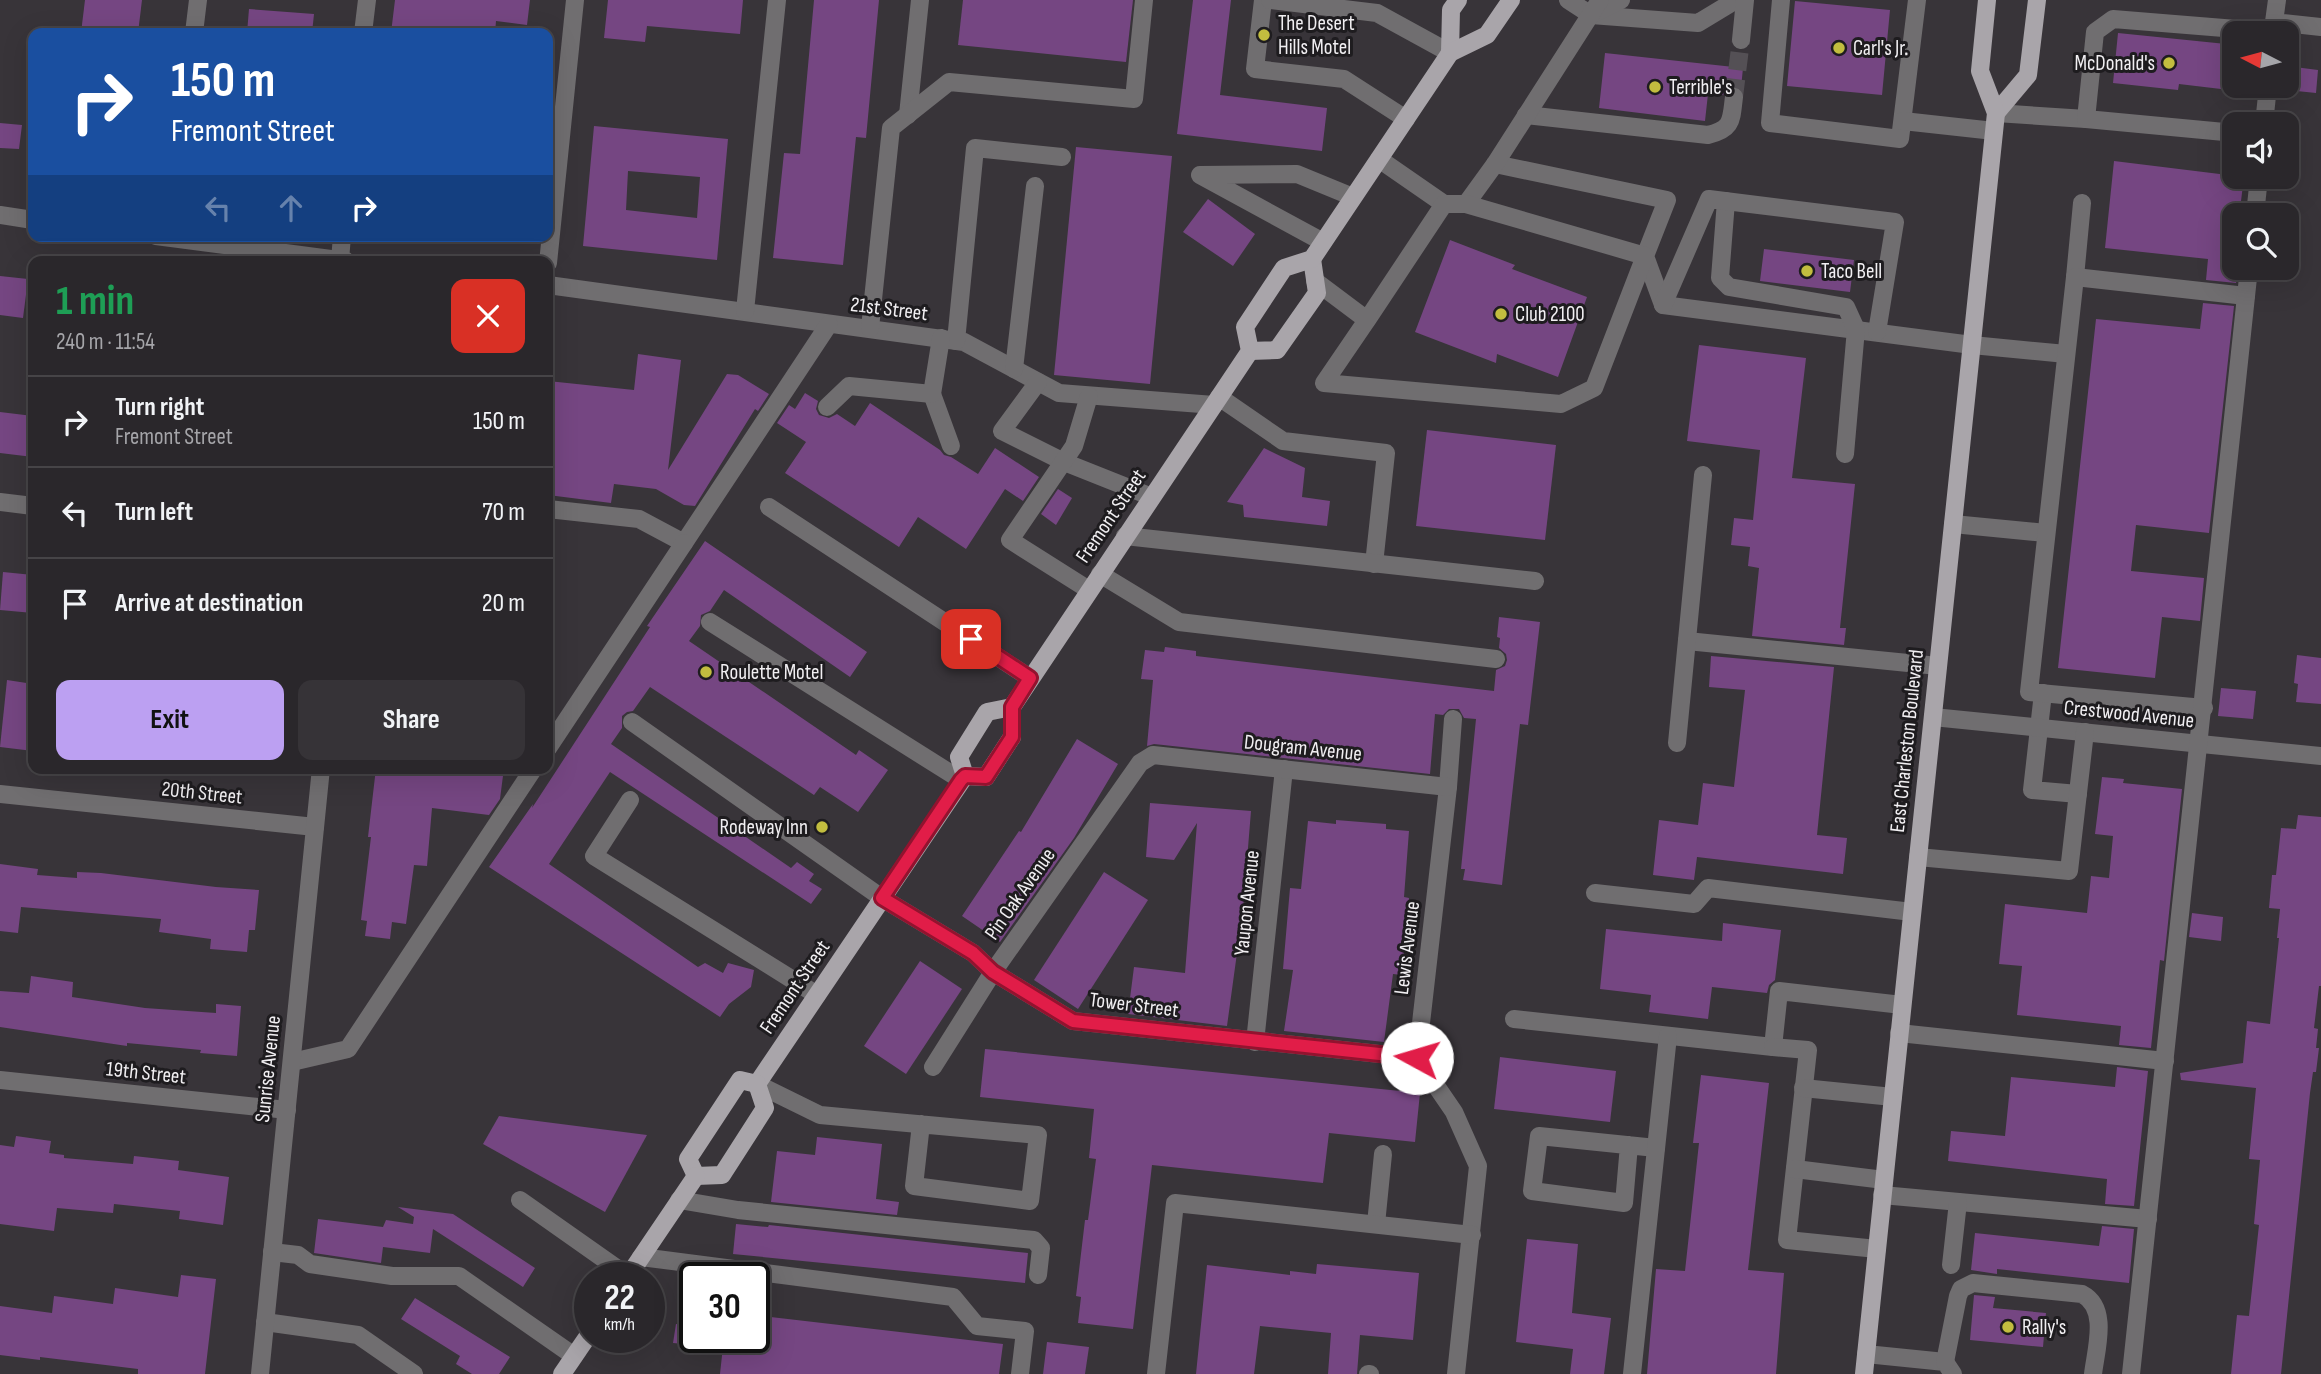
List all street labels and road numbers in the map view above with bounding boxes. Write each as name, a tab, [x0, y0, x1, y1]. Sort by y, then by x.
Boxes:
street label: 21st Street	[849, 292, 929, 326]
street label: Fremont Street	[1071, 464, 1151, 568]
street label: East Charleston Boulevard	[1885, 648, 1929, 834]
street label: Crestwood Avenue	[2063, 695, 2195, 733]
street label: Dougram Avenue	[1243, 729, 1363, 767]
street label: 20th Street	[160, 776, 244, 810]
street label: Pin Oak Avenue	[979, 843, 1061, 945]
street label: Yaupon Avenue	[1229, 849, 1265, 957]
street label: Lewis Avenue	[1389, 900, 1425, 996]
street label: Fremont Street	[755, 935, 835, 1039]
street label: Tower Street	[1088, 987, 1180, 1023]
street label: Sunrise Avenue	[250, 1014, 286, 1124]
street label: 19th Street	[105, 1056, 187, 1090]

